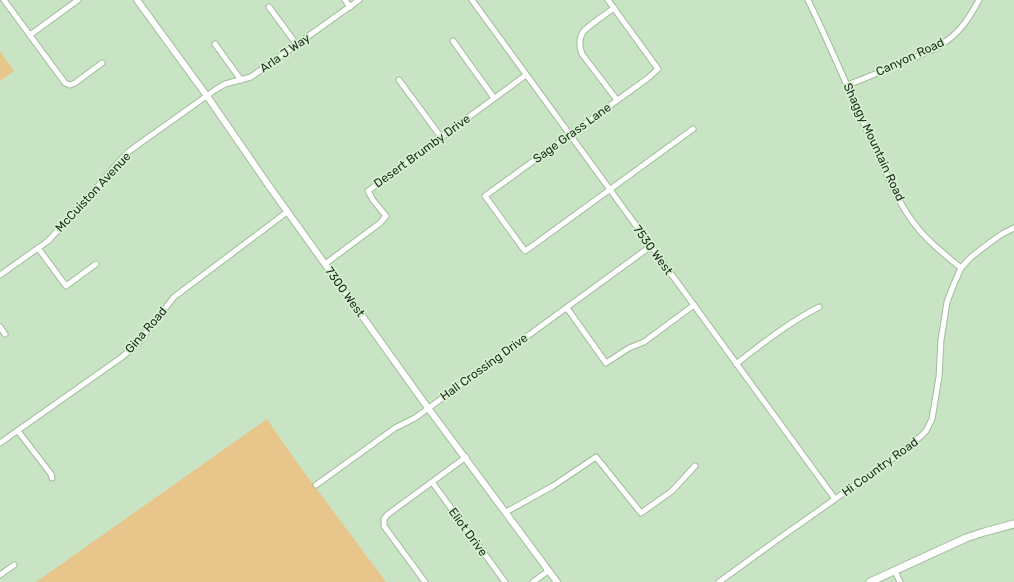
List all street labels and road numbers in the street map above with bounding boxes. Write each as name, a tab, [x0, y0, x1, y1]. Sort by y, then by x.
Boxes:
street label: Arla J Way	[257, 30, 313, 75]
street label: Canyon Road	[874, 35, 946, 79]
street label: Shaggy Mountain Road	[840, 81, 908, 203]
street label: Sage Grass Lane	[530, 100, 614, 166]
street label: Desert Brumby Drive	[371, 111, 473, 191]
street label: McCuiston Avenue	[52, 149, 134, 235]
street label: 7530 West	[630, 223, 676, 278]
street label: 7300 West	[322, 264, 368, 320]
street label: Gina Road	[122, 304, 170, 356]
street label: Hall Crossing Drive	[438, 330, 531, 403]
street label: Hi Country Road	[839, 435, 921, 499]
street label: Eliot Drive	[446, 505, 490, 559]

